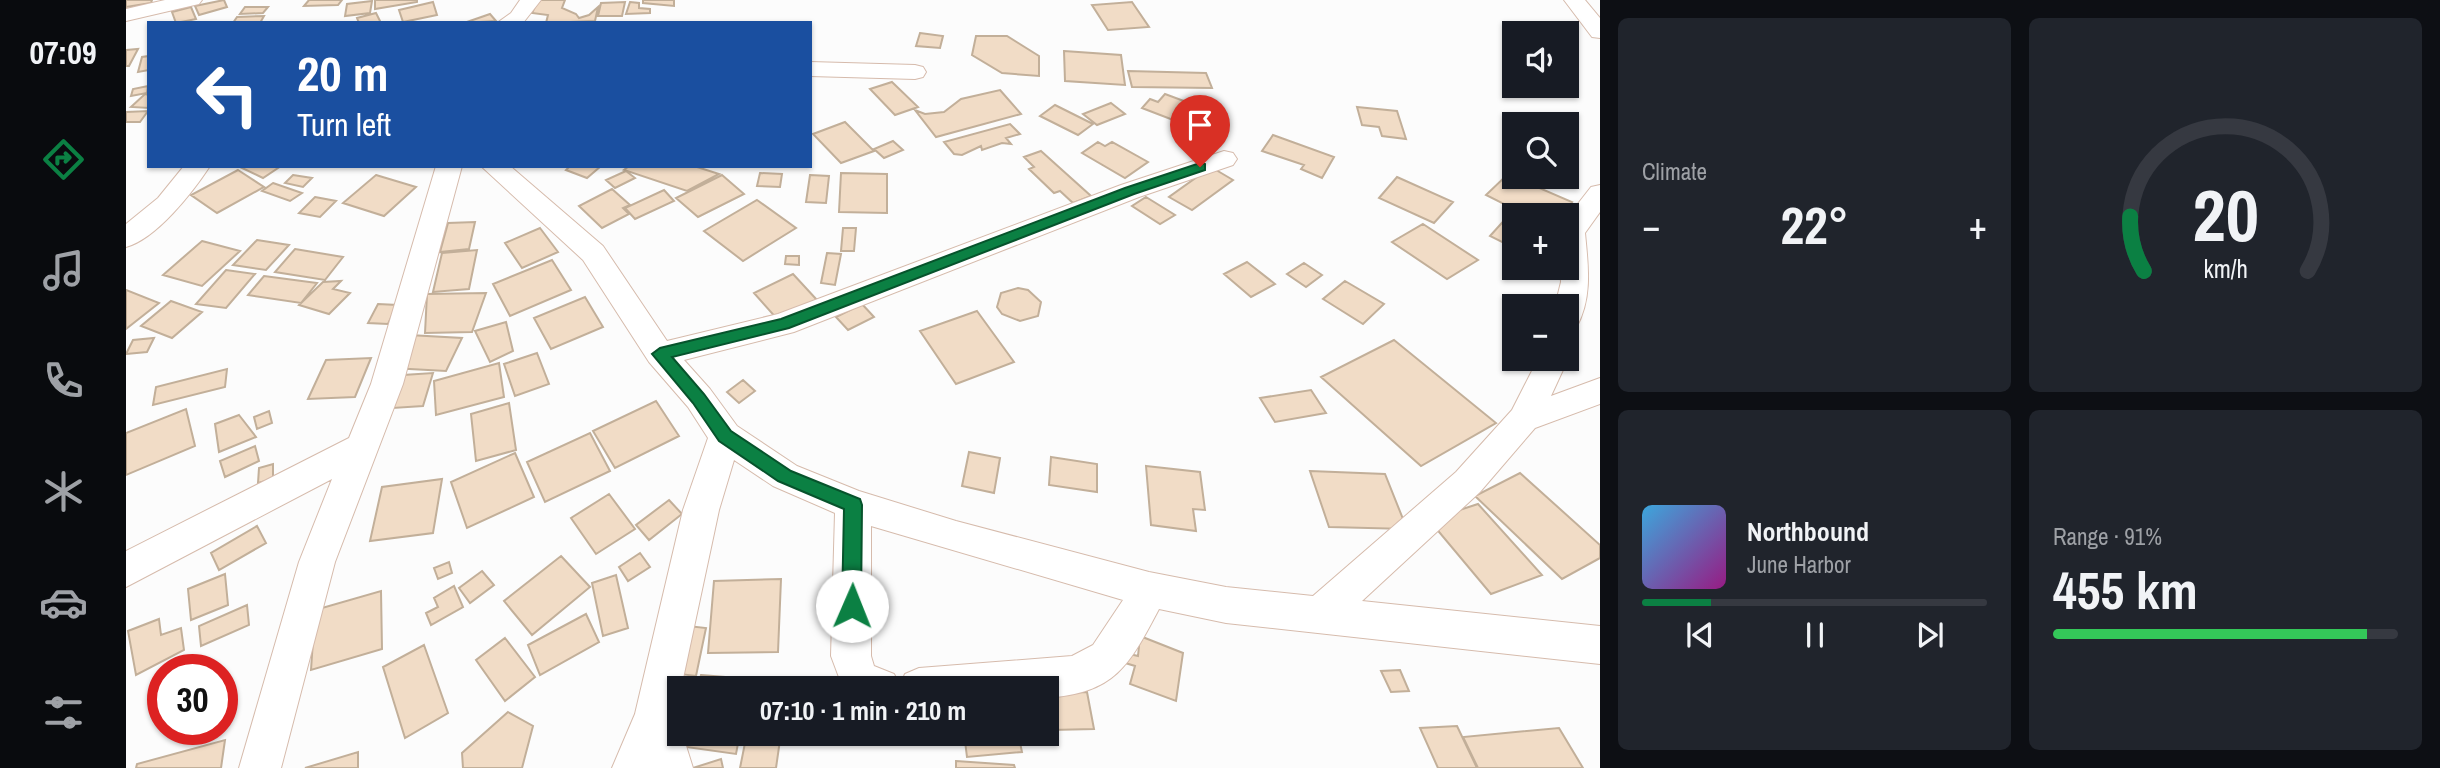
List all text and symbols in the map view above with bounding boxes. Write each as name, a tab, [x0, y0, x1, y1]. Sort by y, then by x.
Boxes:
map controls	[1502, 21, 1579, 371]
button: sound	[1502, 21, 1579, 98]
text: 07:09	[29, 31, 97, 74]
text: 20 m	[297, 40, 389, 106]
icon: left	[182, 49, 273, 140]
pin	[1170, 95, 1230, 167]
text: Turn left	[297, 103, 391, 146]
icon: arrive	[1181, 106, 1219, 144]
button: search	[1502, 112, 1579, 189]
icon: directions	[39, 135, 88, 184]
text: Climate	[1642, 156, 1707, 187]
text: 20	[2192, 166, 2259, 264]
text: 22°	[1780, 190, 1849, 260]
text: −	[1642, 200, 1660, 251]
text: +	[1969, 200, 1987, 251]
button: +	[1502, 203, 1579, 280]
icon: music	[39, 246, 88, 295]
text: km/h	[2203, 252, 2248, 286]
button: −	[1502, 294, 1579, 371]
icon: phone	[39, 356, 88, 405]
icon: climate	[39, 467, 88, 516]
text: Northbound	[1747, 514, 1869, 549]
text: Range · 91%	[2053, 521, 2162, 552]
text: June Harbor	[1747, 549, 1851, 580]
text: 455 km	[2053, 555, 2198, 625]
position arrow	[815, 569, 889, 643]
icon: car	[39, 578, 88, 627]
icon: previous	[1681, 616, 1719, 654]
icon: pause	[1796, 616, 1834, 654]
icon: next	[1911, 616, 1949, 654]
speed limit sign: 30	[147, 654, 238, 745]
icon: filters	[39, 688, 88, 737]
text: 07:10 · 1 min · 210 m	[760, 693, 966, 728]

